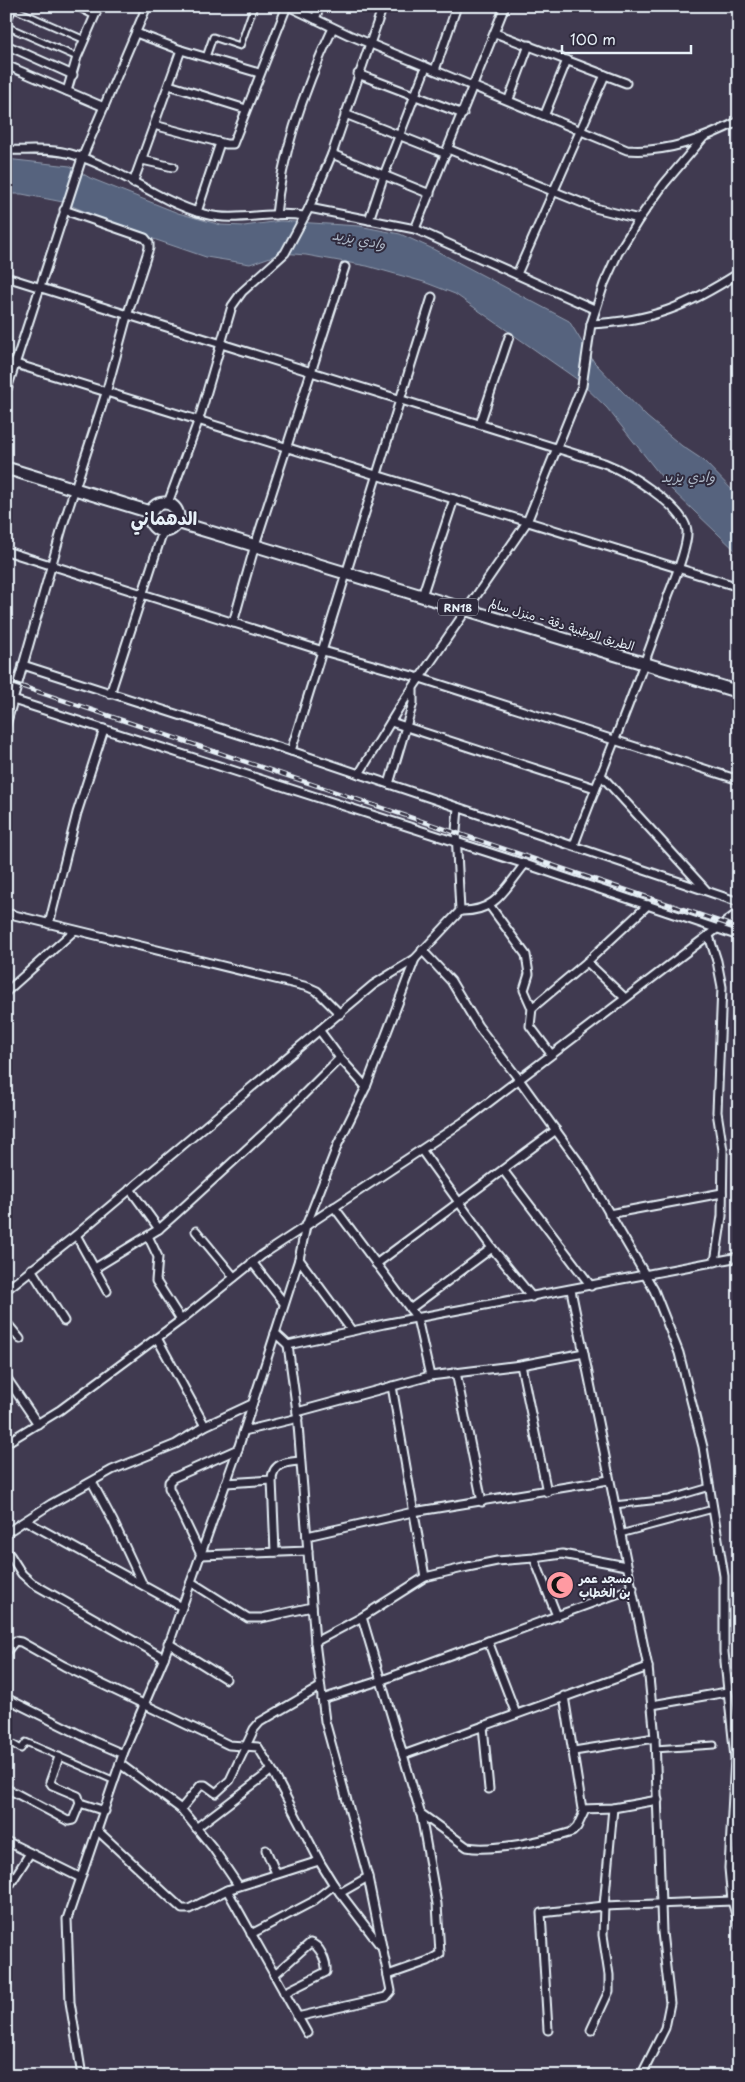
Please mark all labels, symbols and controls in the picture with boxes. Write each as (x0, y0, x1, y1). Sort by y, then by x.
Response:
scale bar (562, 22, 691, 54)
text: 100 m (570, 27, 616, 50)
water label: وادي يزيد (330, 224, 388, 256)
water label: وادي يزيد (661, 466, 715, 488)
district label: الدهماني (131, 504, 197, 535)
street label: الطريق الوطنية دقة - منزل سالم (486, 593, 637, 657)
road number: RN18 (438, 598, 478, 616)
place label: مسجد عمر بن الخطاب (578, 1569, 632, 1601)
mosque icon: مسجد عمر بن الخطاب (545, 1570, 575, 1600)

